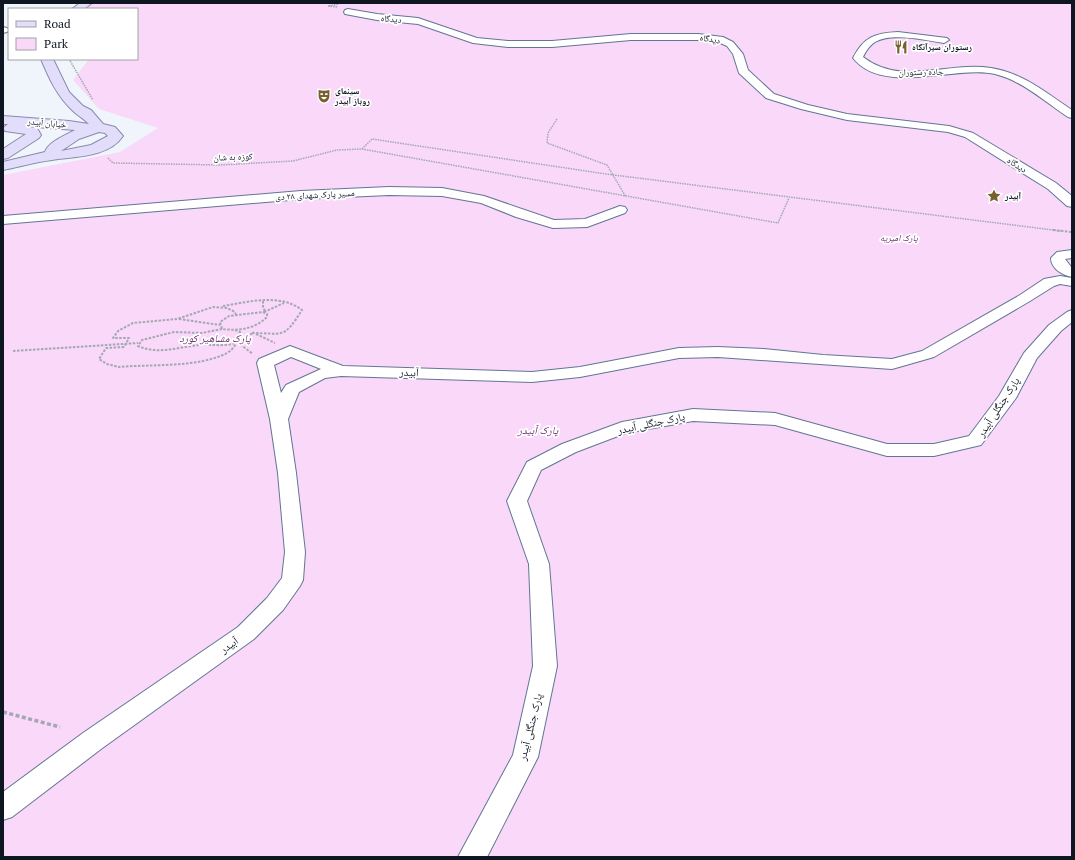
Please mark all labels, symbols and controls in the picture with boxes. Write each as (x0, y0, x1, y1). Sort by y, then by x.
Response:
legend (8, 8, 138, 60)
street label: دیدگاه (380, 12, 402, 26)
text: Road (44, 16, 71, 31)
street label: دیدگاه (699, 31, 721, 47)
text: Park (44, 36, 69, 51)
restaurant icon: رستوران سیرآنگاه (893, 39, 909, 55)
place label: رستوران سیرآنگاه (912, 41, 972, 53)
street label: جاده رستوران (898, 66, 944, 78)
place label: سینمای روباز آبیدر (334, 85, 370, 107)
theatre icon: سینمای روباز آبیدر (316, 88, 332, 104)
street label: خیابان آبیدر (26, 115, 67, 131)
street label: کوزه به شان (213, 150, 253, 164)
street label: دیدگاه (1005, 154, 1029, 176)
street label: مسیر پارک شهدای ۲۸ دی (275, 187, 355, 203)
place icon: آبیدر (986, 188, 1002, 204)
place label: آبیدر (1004, 190, 1022, 202)
park label: پارک امیریه (880, 232, 919, 244)
park label: پارک مشاهیر کورد (179, 331, 251, 345)
street label: آبیدر (398, 364, 419, 379)
street label: پارک جنگلی آبیدر (973, 374, 1023, 440)
street label: پارک جنگلی آبیدر (615, 409, 686, 437)
park label: پارک آبیدر (517, 423, 558, 437)
street label: آبیدر (216, 634, 241, 657)
street label: پارک جنگلی آبیدر (515, 692, 545, 763)

